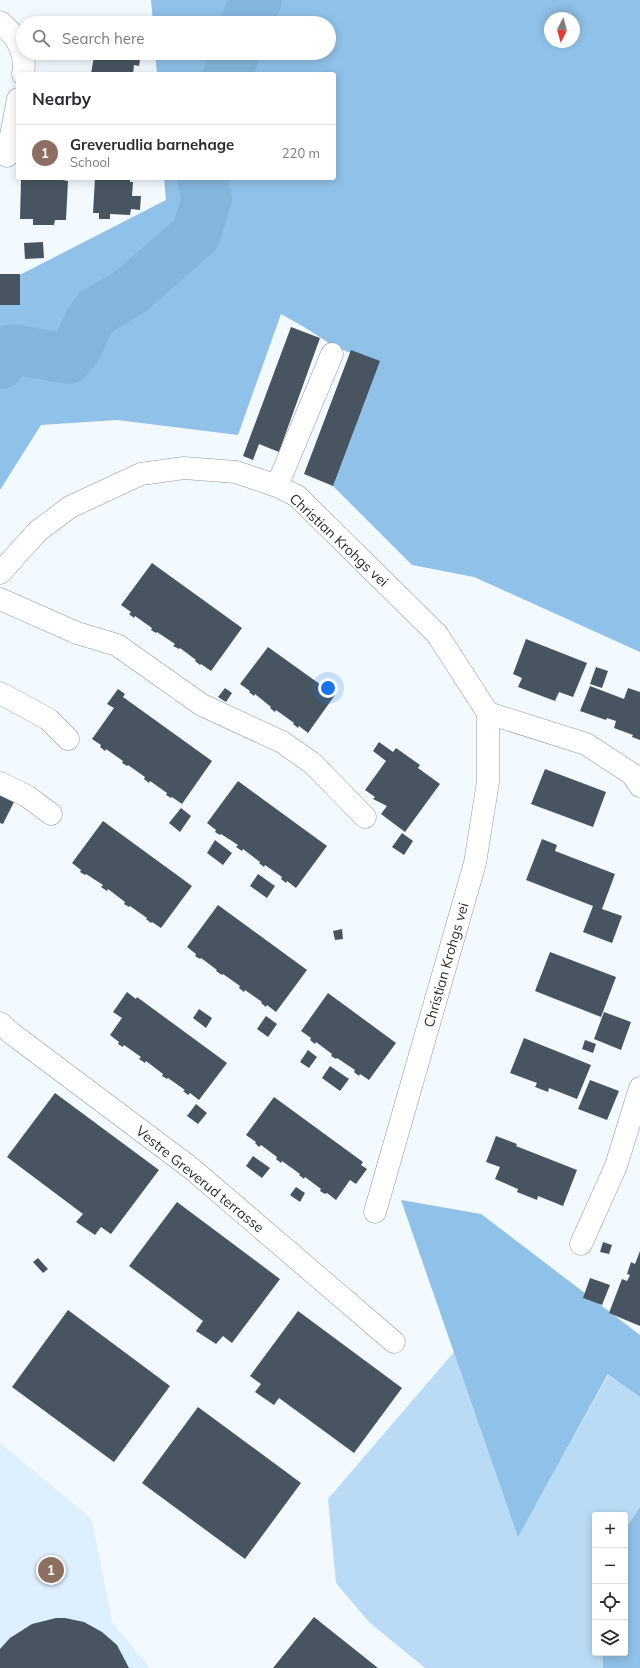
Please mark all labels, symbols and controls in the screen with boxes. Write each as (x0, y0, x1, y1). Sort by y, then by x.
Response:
north arrow (544, 12, 580, 48)
search box (16, 16, 336, 60)
icon: search (30, 27, 52, 49)
text: Search here (62, 29, 144, 48)
text: Nearby (32, 88, 91, 109)
text: Greverudlia barnehage (70, 135, 234, 154)
text: 1 (41, 145, 49, 161)
text: 220 m (282, 145, 320, 161)
text: School (70, 154, 110, 170)
street label: Christian Krohgs vei (286, 489, 392, 591)
your location (318, 678, 338, 698)
street label: Christian Krohgs vei (420, 901, 472, 1029)
street label: Vestre Greverud terrasse (132, 1122, 268, 1236)
map controls (592, 1512, 628, 1656)
button: + (592, 1512, 628, 1548)
button: − (592, 1548, 628, 1584)
pin: 1 (38, 1555, 64, 1585)
button: locate (592, 1584, 628, 1620)
button: layers (592, 1620, 628, 1656)

